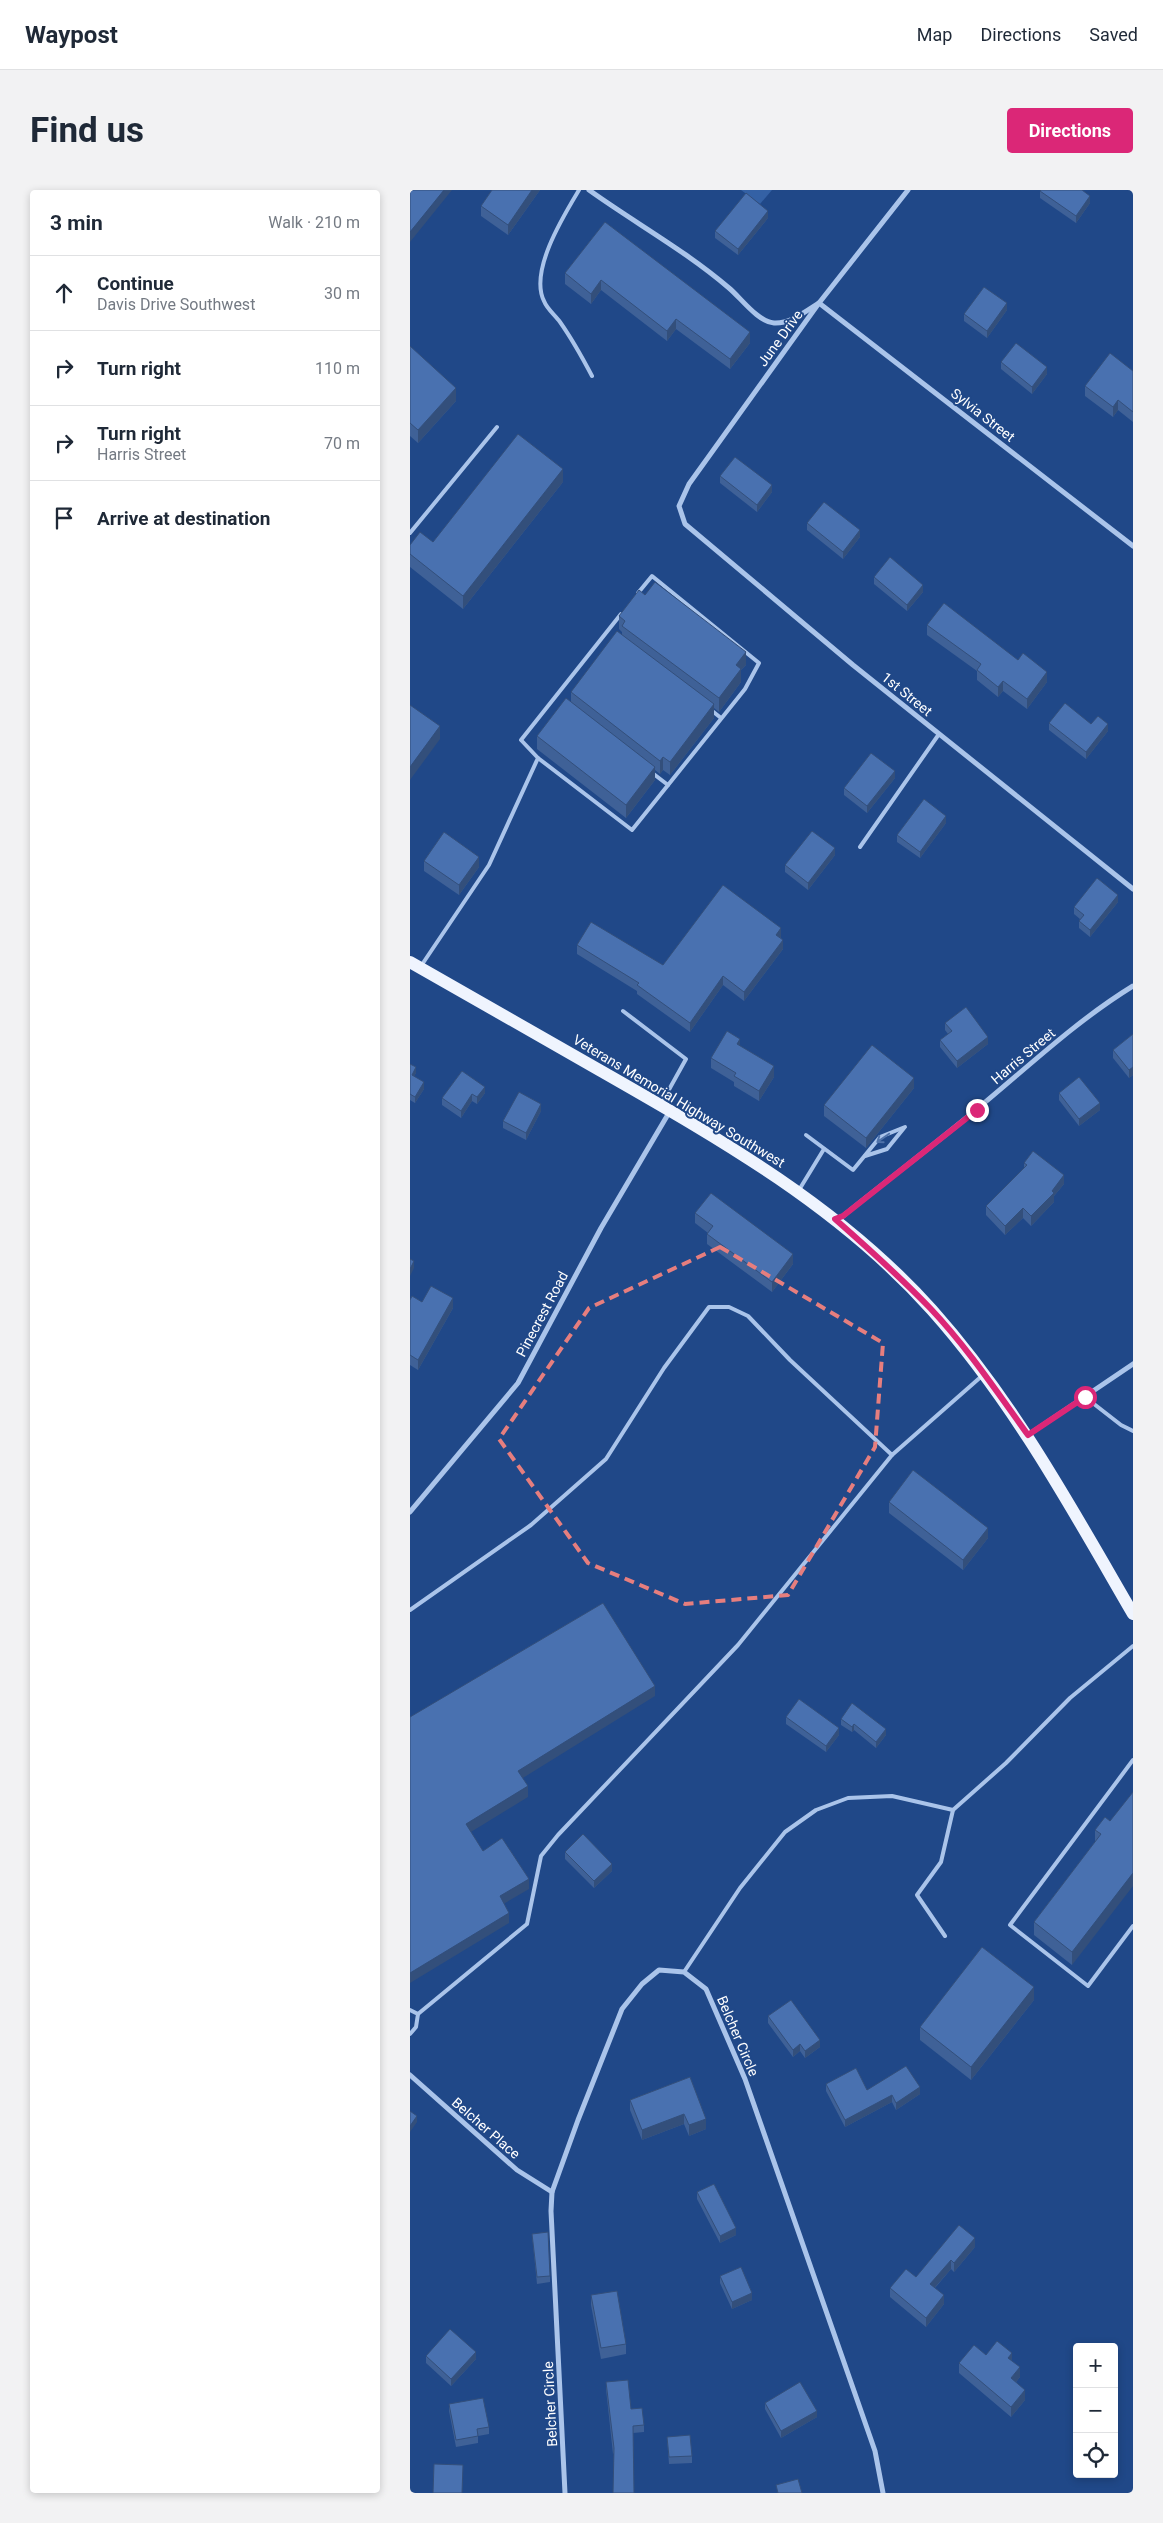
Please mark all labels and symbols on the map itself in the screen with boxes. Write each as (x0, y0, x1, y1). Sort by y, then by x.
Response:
street label: June Drive (754, 307, 806, 369)
street label: Sylvia Street (948, 385, 1018, 445)
street label: 1st Street (879, 669, 936, 719)
street label: Harris Street (988, 1024, 1058, 1087)
street label: Veterans Memorial Highway Southwest (570, 1031, 788, 1171)
route end (966, 1099, 989, 1122)
one-way arrow (876, 1132, 890, 1143)
street label: Pinecrest Road (513, 1269, 571, 1359)
route start (1074, 1386, 1097, 1409)
street label: Belcher Circle (714, 1994, 762, 2078)
street label: Belcher Place (449, 2094, 523, 2162)
street label: Belcher Circle (540, 2361, 560, 2447)

